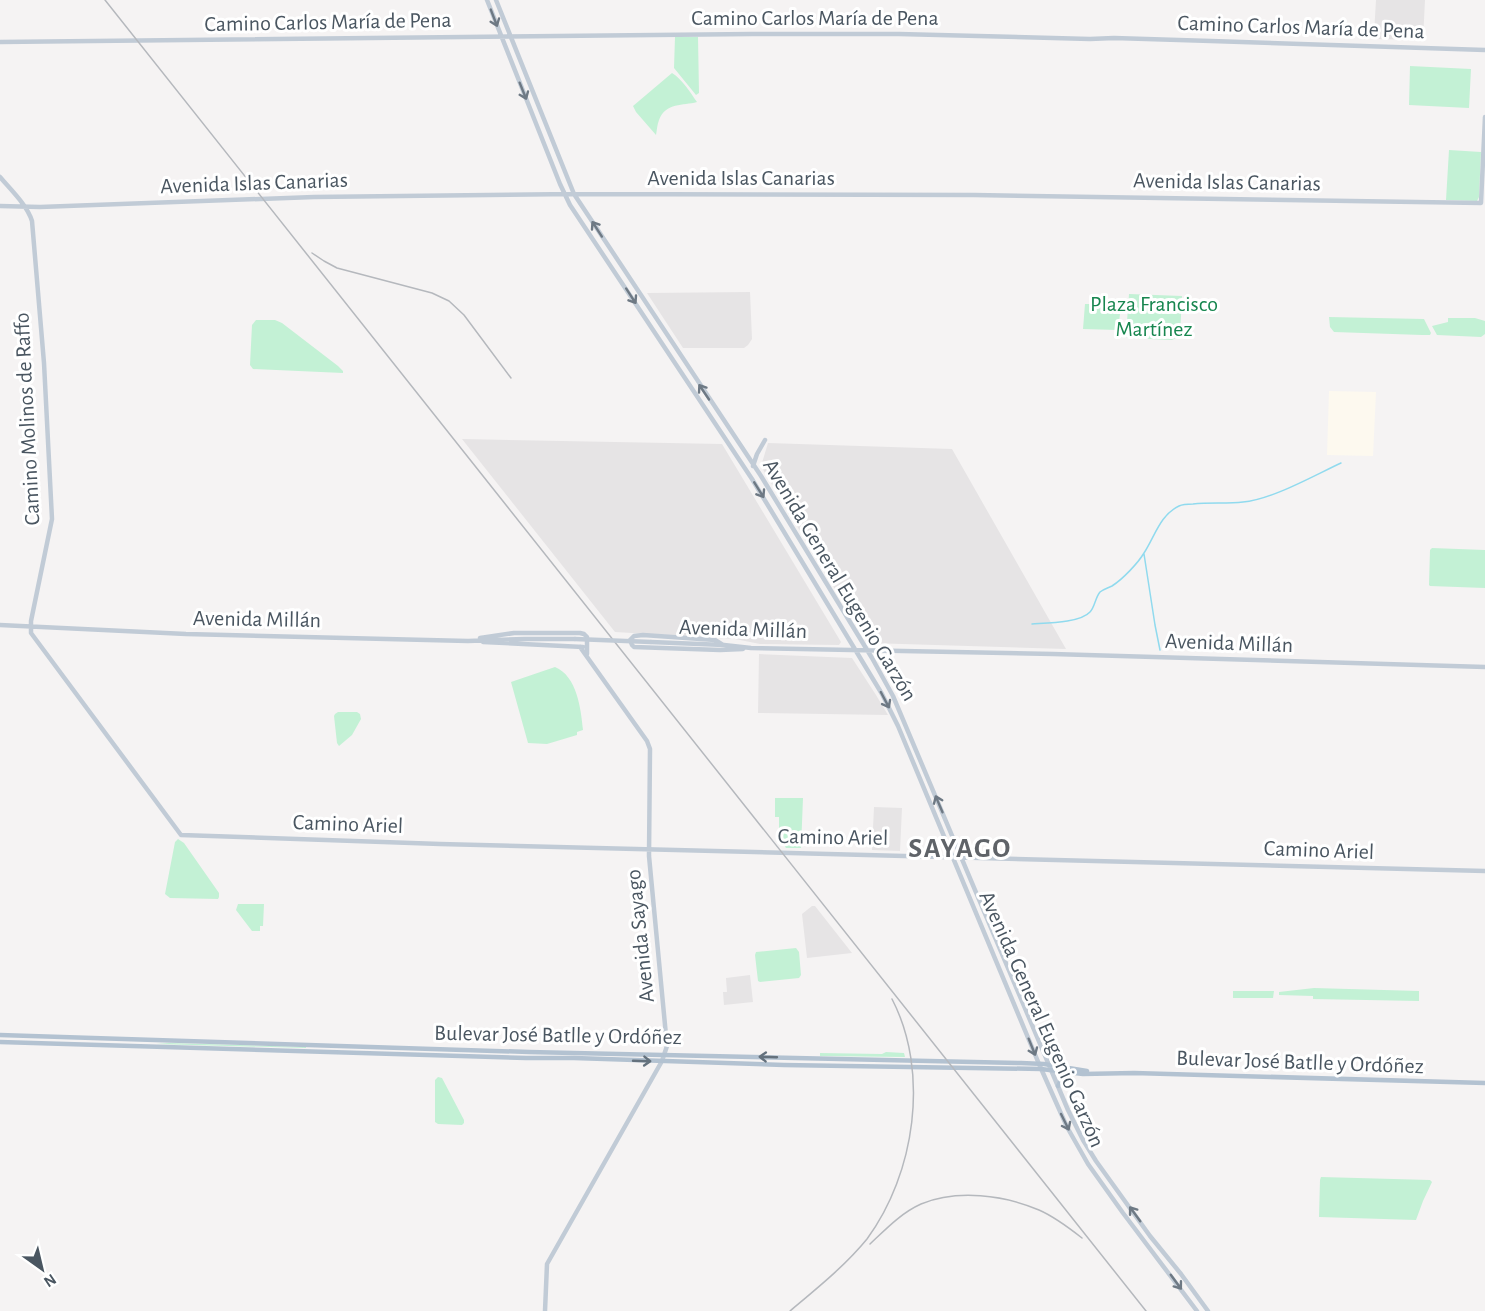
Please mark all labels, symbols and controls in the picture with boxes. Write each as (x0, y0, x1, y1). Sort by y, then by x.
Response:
street label: Camino Carlos María de Pena (691, 7, 939, 29)
street label: Camino Carlos María de Pena (204, 9, 452, 35)
one-way arrow (489, 9, 500, 27)
street label: Camino Carlos María de Pena (1177, 12, 1425, 42)
one-way arrow (518, 81, 529, 100)
street label: Avenida Islas Canarias (647, 167, 835, 189)
street label: Avenida Islas Canarias (160, 169, 348, 197)
street label: Avenida Islas Canarias (1133, 169, 1321, 195)
one-way arrow (591, 221, 603, 238)
one-way arrow (624, 288, 637, 305)
park label: Plaza Francisco Martínez (1090, 293, 1218, 340)
street label: Camino Molinos de Raffo (10, 312, 44, 526)
one-way arrow (698, 385, 710, 401)
street label: Avenida General Eugenio Garzón (759, 455, 921, 705)
one-way arrow (753, 481, 765, 498)
street label: Avenida Millán (193, 607, 321, 631)
street label: Avenida Millán (679, 616, 807, 642)
street label: Avenida Millán (1165, 630, 1293, 656)
one-way arrow (880, 690, 891, 708)
one-way arrow (933, 795, 944, 813)
street label: Camino Ariel (292, 811, 404, 837)
street label: Camino Ariel (778, 825, 888, 849)
district label: SAYAGO (908, 835, 1012, 863)
street label: Camino Ariel (1263, 837, 1375, 863)
street label: Avenida Sayago (622, 868, 658, 1004)
street label: Avenida General Eugenio Garzón (975, 888, 1109, 1150)
street label: Bulevar José Batlle y Ordóñez (434, 1022, 682, 1048)
one-way arrow (1027, 1037, 1038, 1056)
street label: Bulevar José Batlle y Ordóñez (1176, 1047, 1424, 1077)
one-way arrow (759, 1052, 779, 1063)
one-way arrow (632, 1055, 652, 1067)
one-way arrow (1059, 1113, 1071, 1131)
one-way arrow (1128, 1207, 1141, 1223)
north arrow (12, 1239, 72, 1299)
text: N (41, 1271, 59, 1290)
one-way arrow (1170, 1273, 1182, 1289)

